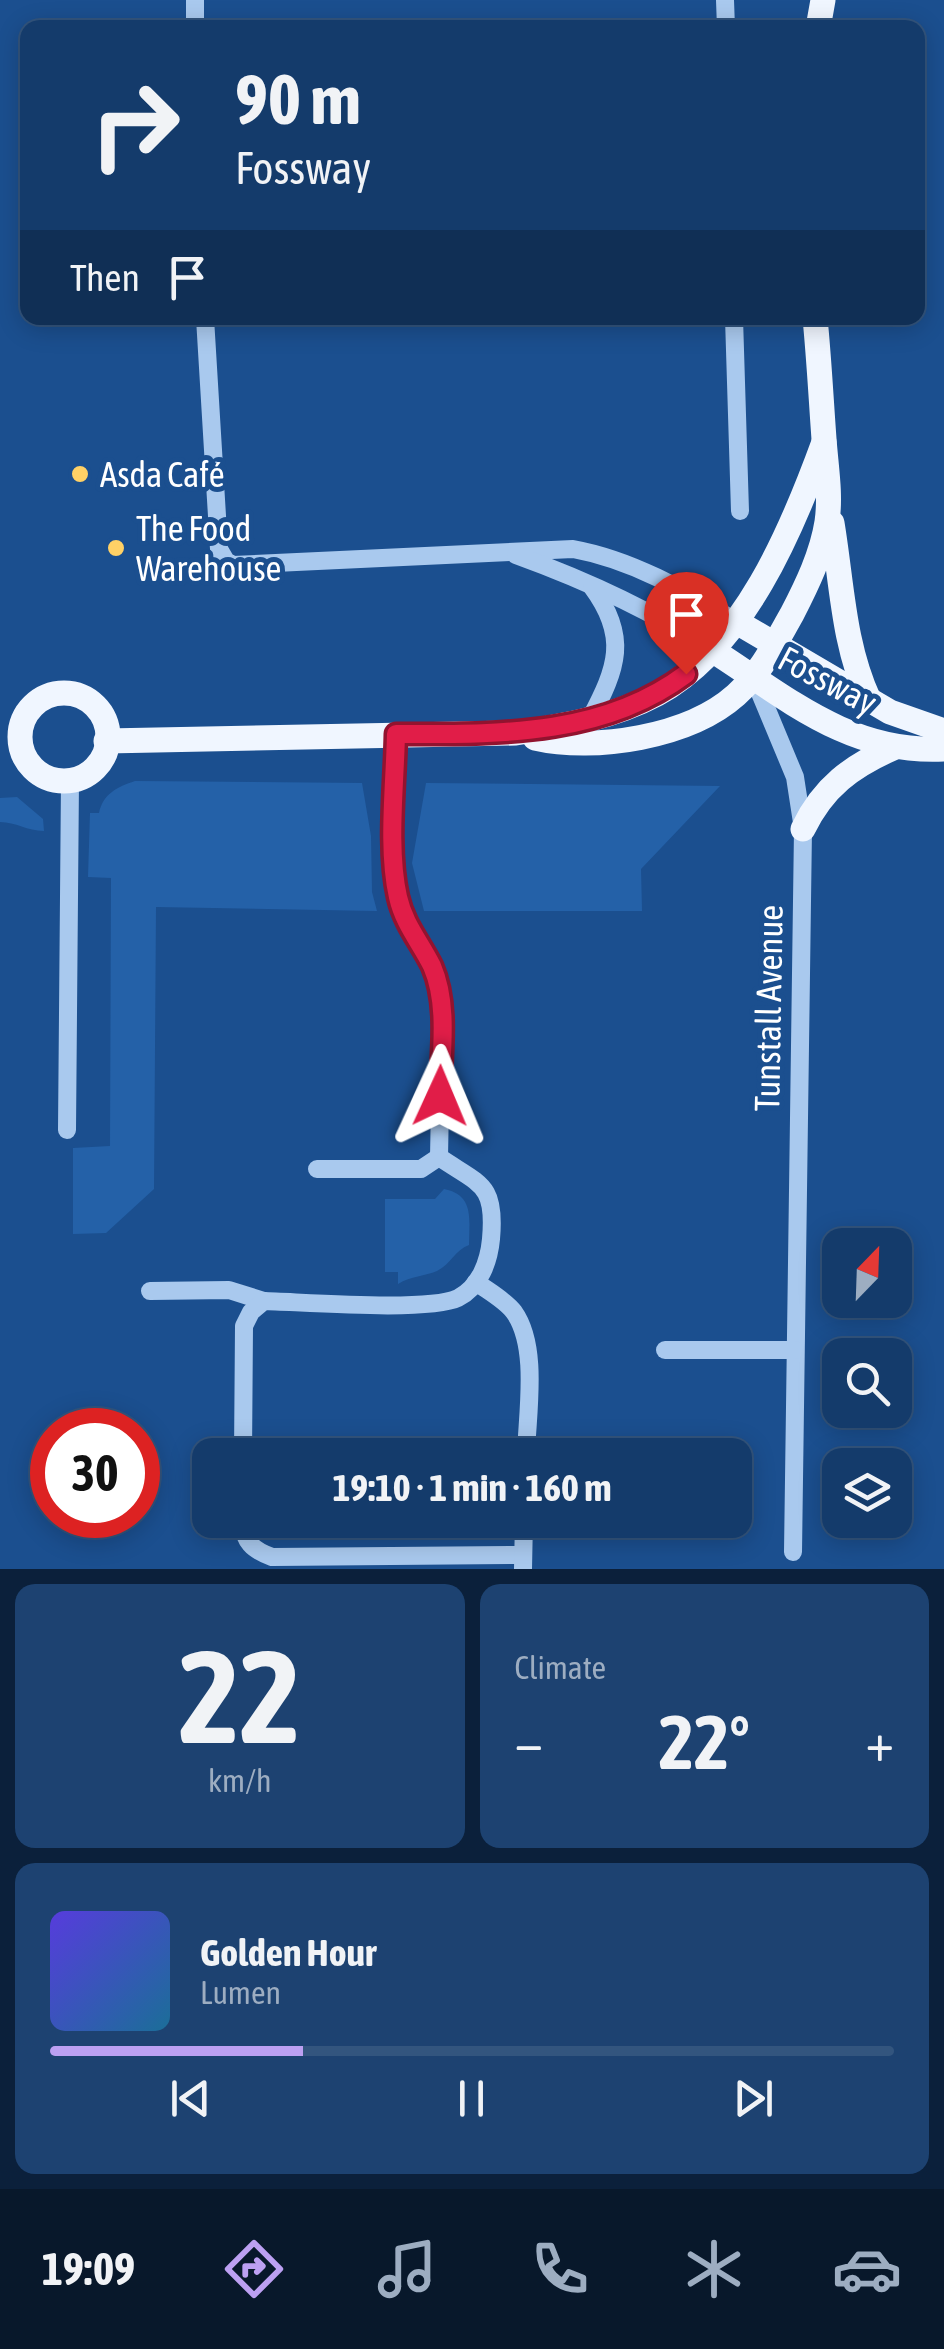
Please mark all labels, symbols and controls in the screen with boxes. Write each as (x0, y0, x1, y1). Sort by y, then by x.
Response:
text: 90 m (235, 59, 361, 139)
icon: right (70, 60, 200, 190)
text: Fossway (235, 142, 371, 194)
icon: arrive (160, 250, 215, 305)
text: Then (70, 256, 140, 299)
place label: Asda Café (100, 454, 225, 494)
marker: Asda Café (69, 463, 91, 485)
place label: The Food Warehouse (136, 508, 281, 588)
marker: The Food Warehouse (105, 537, 127, 559)
pin (644, 572, 729, 675)
icon: arrive (659, 587, 714, 642)
street label: Fossway (772, 638, 884, 722)
street label: Tunstall Avenue (746, 904, 790, 1112)
position arrow (388, 1044, 492, 1148)
north arrow (822, 1228, 912, 1318)
map controls (822, 1228, 912, 1538)
button: search (822, 1338, 912, 1428)
speed limit sign: 30 (30, 1408, 160, 1538)
button: layers (822, 1448, 912, 1538)
text: 19:10 · 1 min · 160 m (332, 1466, 612, 1509)
text: 22 (179, 1622, 301, 1771)
text: Climate (515, 1649, 606, 1686)
text: 22° (659, 1699, 750, 1785)
text: − (515, 1710, 543, 1773)
text: + (865, 1710, 894, 1773)
text: km/h (208, 1762, 271, 1799)
text: Golden Hour (200, 1931, 376, 1974)
text: Lumen (200, 1974, 281, 2011)
icon: previous (163, 2071, 218, 2126)
icon: pause (444, 2071, 499, 2126)
icon: next (726, 2071, 781, 2126)
icon: directions (219, 2234, 289, 2304)
icon: music (372, 2234, 442, 2304)
icon: phone (525, 2234, 595, 2304)
icon: climate (679, 2234, 749, 2304)
icon: car (832, 2234, 902, 2304)
text: 19:09 (42, 2243, 135, 2295)

